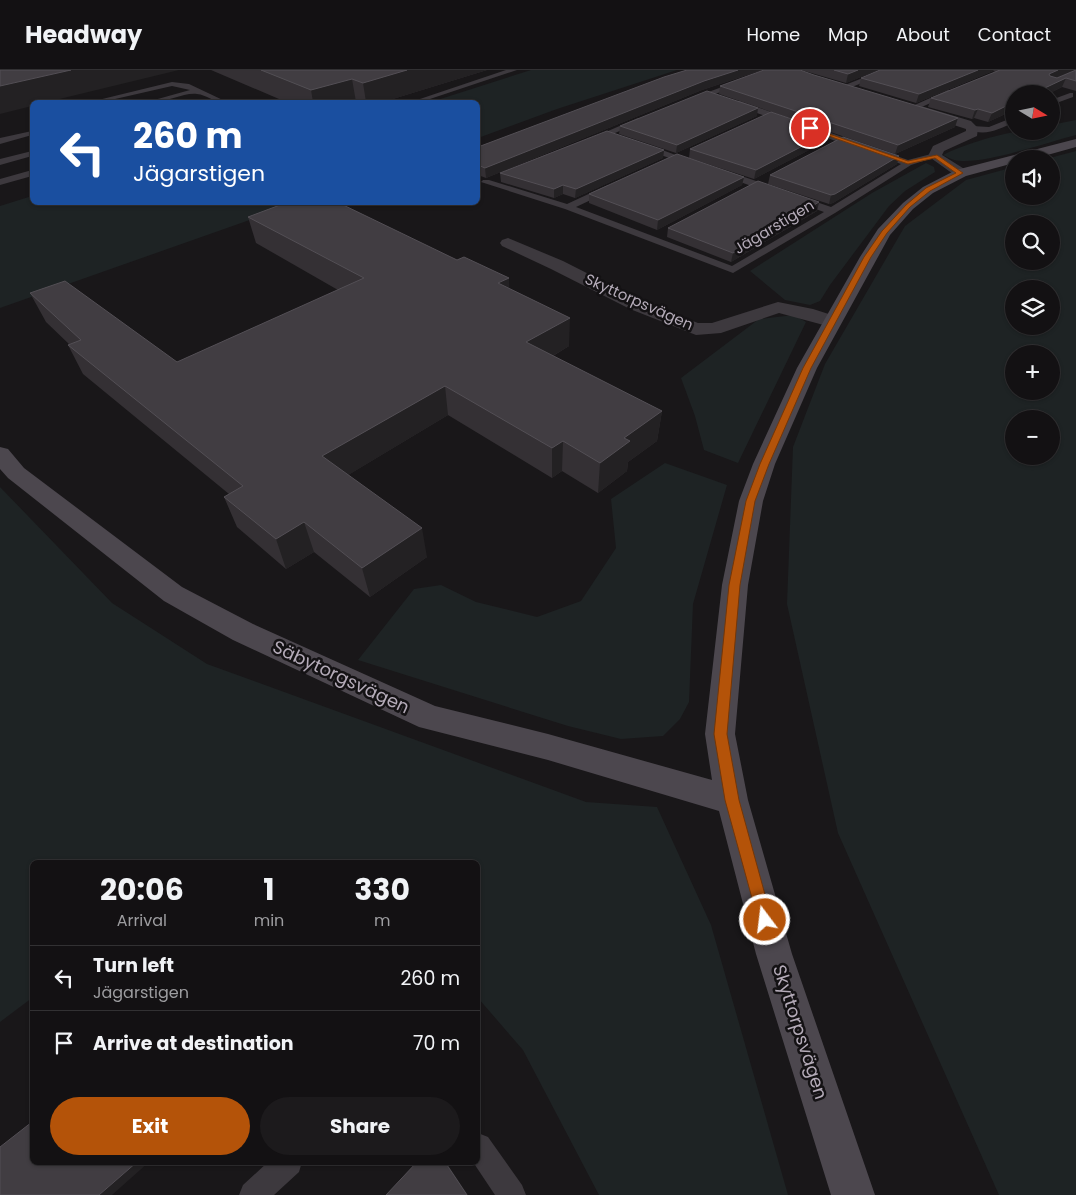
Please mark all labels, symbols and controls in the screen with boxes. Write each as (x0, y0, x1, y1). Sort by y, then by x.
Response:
text: Headway (25, 18, 142, 51)
text: Home (746, 22, 800, 47)
text: Map (828, 22, 868, 47)
text: About (896, 22, 950, 47)
text: Contact (978, 22, 1051, 47)
north arrow (1005, 85, 1060, 140)
map controls (1005, 85, 1060, 465)
pin (789, 107, 831, 149)
text: 260 m (133, 111, 243, 160)
icon: arrive (796, 114, 824, 142)
icon: left (50, 120, 115, 185)
button: sound (1005, 150, 1060, 205)
text: Jägarstigen (133, 158, 265, 189)
street label: Jägarstigen (730, 194, 818, 259)
button: search (1005, 215, 1060, 270)
street label: Skyttorpsvägen (582, 268, 697, 335)
button: layers (1005, 280, 1060, 335)
button: + (1005, 345, 1060, 400)
button: − (1005, 410, 1060, 465)
street label: Säbytorgsvägen (269, 634, 414, 719)
text: 20:06 (100, 868, 184, 911)
text: 1 (263, 868, 275, 911)
text: 330 (354, 868, 410, 911)
position arrow (738, 893, 790, 945)
text: Arrival (117, 909, 167, 932)
text: min (254, 909, 284, 932)
text: m (374, 909, 390, 932)
text: Turn left (93, 952, 174, 979)
street label: Skyttorpsvägen (767, 961, 834, 1102)
icon: left (50, 964, 78, 992)
text: 260 m (400, 965, 460, 992)
text: Jägarstigen (93, 981, 189, 1004)
icon: arrive (50, 1029, 78, 1057)
text: Arrive at destination (93, 1030, 294, 1057)
text: 70 m (413, 1030, 460, 1057)
button: Exit (50, 1097, 250, 1155)
button: Share (260, 1097, 460, 1155)

